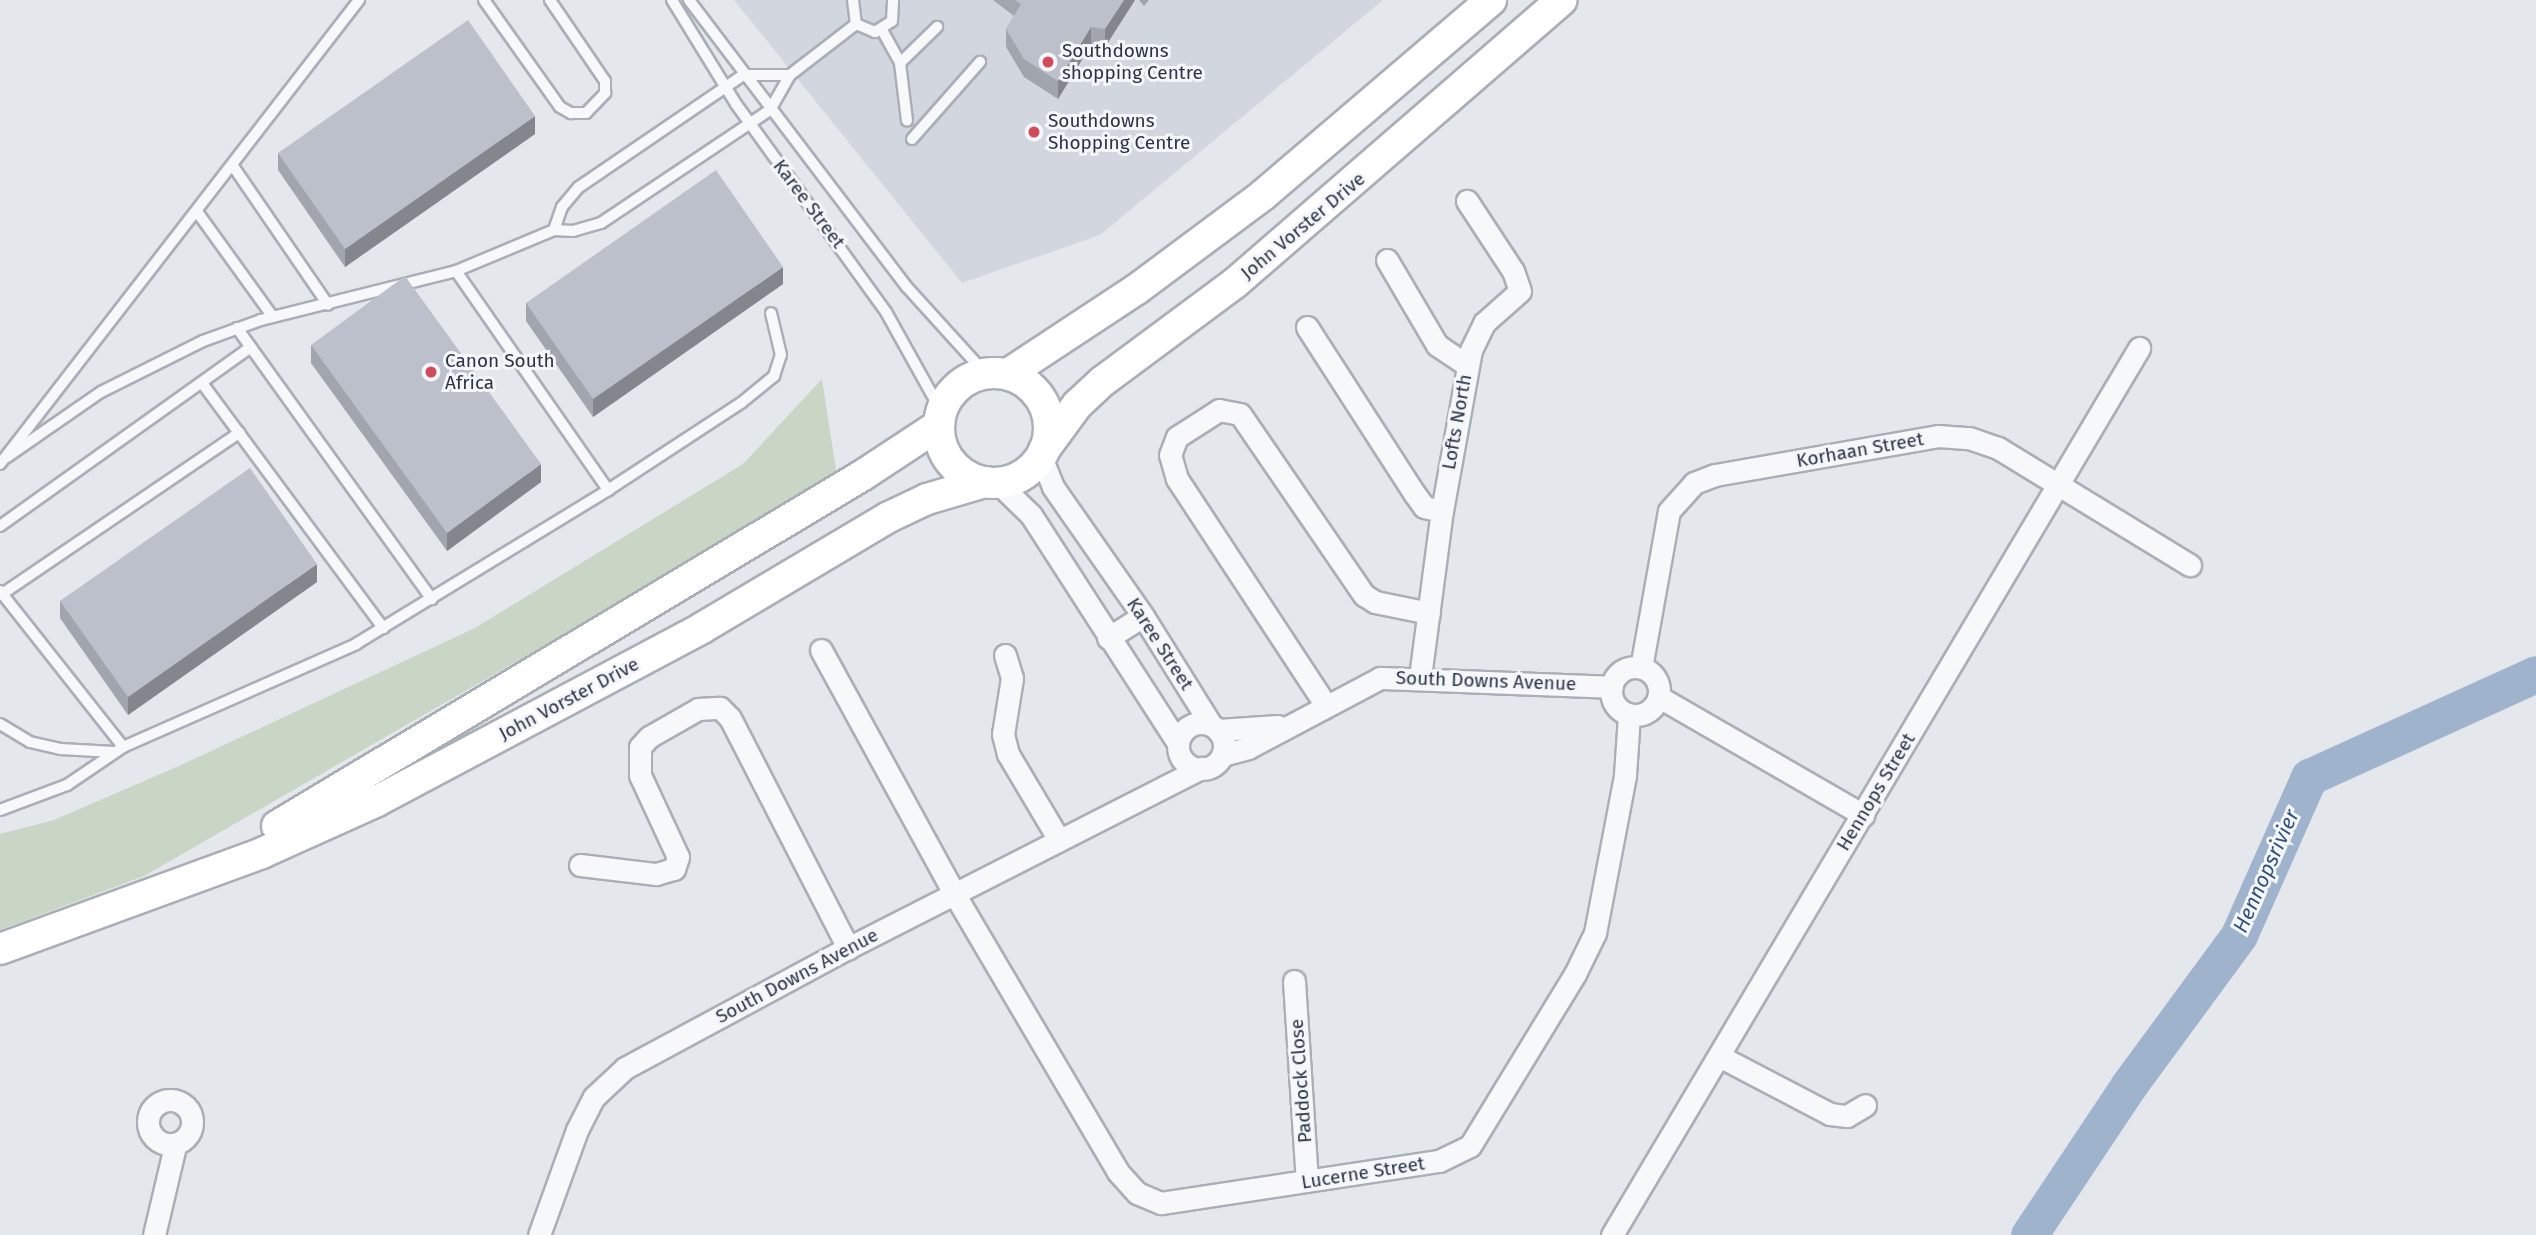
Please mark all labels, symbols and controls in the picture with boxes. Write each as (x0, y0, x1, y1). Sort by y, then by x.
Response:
place label: Southdowns shopping Centre (1062, 40, 1203, 84)
marker: Southdowns shopping Centre (1040, 54, 1056, 70)
place label: Southdowns Shopping Centre (1048, 110, 1190, 154)
marker: Southdowns Shopping Centre (1026, 124, 1042, 140)
street label: Karee Street (768, 155, 850, 253)
street label: John Vorster Drive (1236, 167, 1370, 285)
place label: Canon South Africa (445, 350, 555, 394)
marker: Canon South Africa (423, 364, 439, 380)
street label: Lofts North (1437, 372, 1477, 472)
street label: Korhaan Street (1795, 428, 1925, 472)
street label: Karee Street (1122, 594, 1198, 694)
street label: John Vorster Drive (495, 653, 643, 745)
street label: South Downs Avenue (1395, 666, 1577, 696)
street label: Hennops Street (1832, 729, 1920, 855)
water label: Hennopsrivier (2228, 806, 2304, 936)
street label: South Downs Avenue (712, 924, 882, 1028)
street label: Paddock Close (1285, 1018, 1317, 1144)
street label: Lucerne Street (1300, 1152, 1426, 1194)

